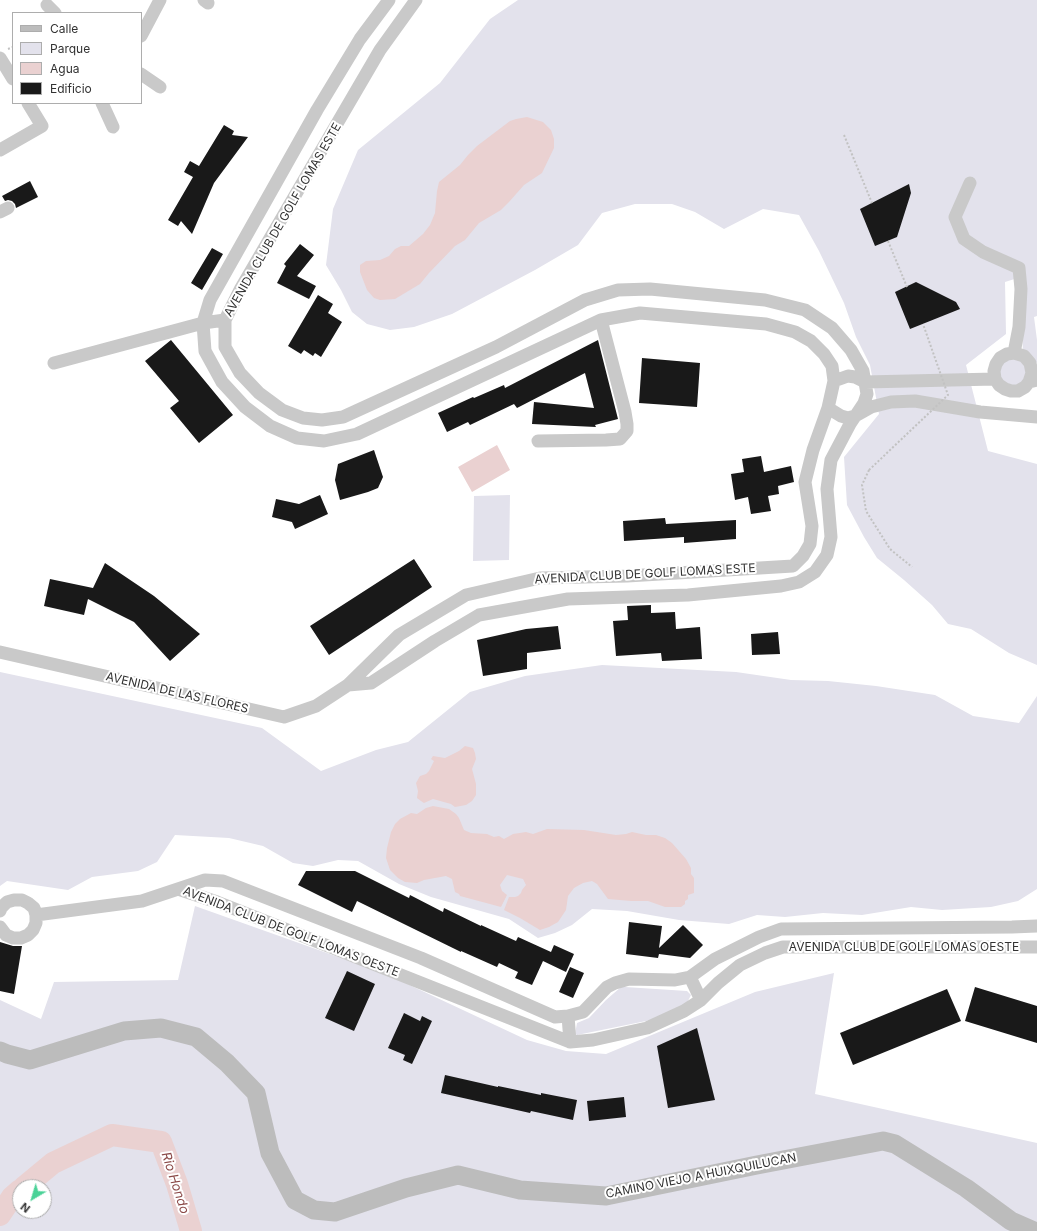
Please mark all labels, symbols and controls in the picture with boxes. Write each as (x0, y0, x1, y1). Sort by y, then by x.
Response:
legend (12, 12, 142, 104)
text: Calle (50, 21, 78, 36)
text: Parque (50, 41, 90, 56)
text: Agua (50, 61, 79, 76)
text: Edificio (50, 81, 92, 96)
street label: AVENIDA CLUB DE GOLF LOMAS ESTE (221, 121, 345, 319)
street label: AVENIDA CLUB DE GOLF LOMAS ESTE (534, 561, 756, 587)
street label: AVENIDA DE LAS FLORES (104, 670, 250, 716)
street label: AVENIDA CLUB DE GOLF LOMAS OESTE (181, 884, 401, 980)
street label: AVENIDA CLUB DE GOLF LOMAS OESTE (789, 940, 1019, 954)
water label: Rio Hondo (158, 1150, 192, 1216)
street label: CAMINO VIEJO A HUIXQUILUCAN (604, 1150, 798, 1202)
north arrow (12, 1179, 52, 1219)
text: N (18, 1200, 33, 1216)

